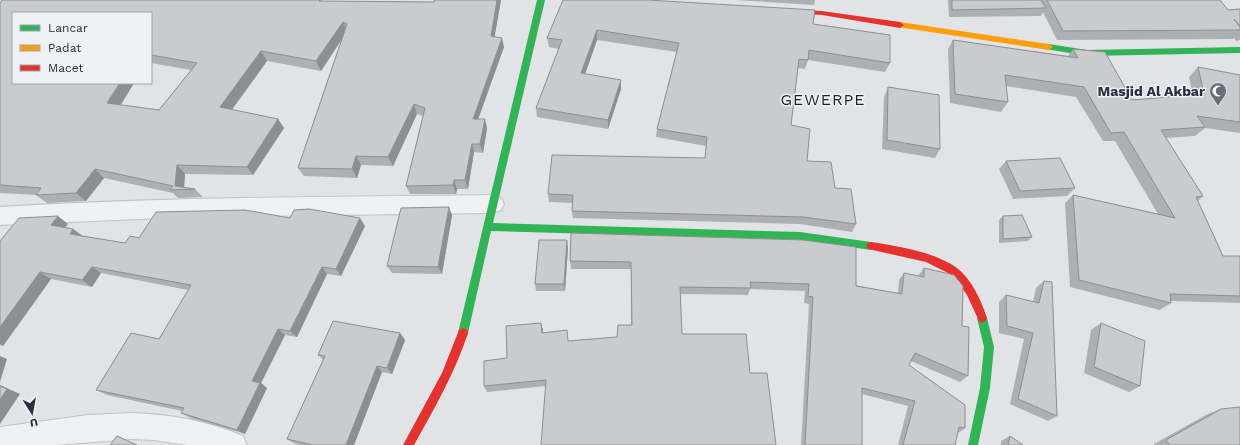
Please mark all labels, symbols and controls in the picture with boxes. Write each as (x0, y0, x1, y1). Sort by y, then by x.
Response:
legend (12, 12, 152, 84)
text: Lancar (48, 21, 88, 35)
text: Padat (48, 41, 81, 55)
text: Macet (48, 61, 83, 75)
mosque icon: Masjid Al Akbar (1208, 81, 1228, 106)
place label: Masjid Al Akbar (1098, 83, 1205, 99)
district label: GEWERPE (781, 90, 865, 109)
north arrow (12, 393, 52, 433)
text: U (29, 415, 39, 429)

